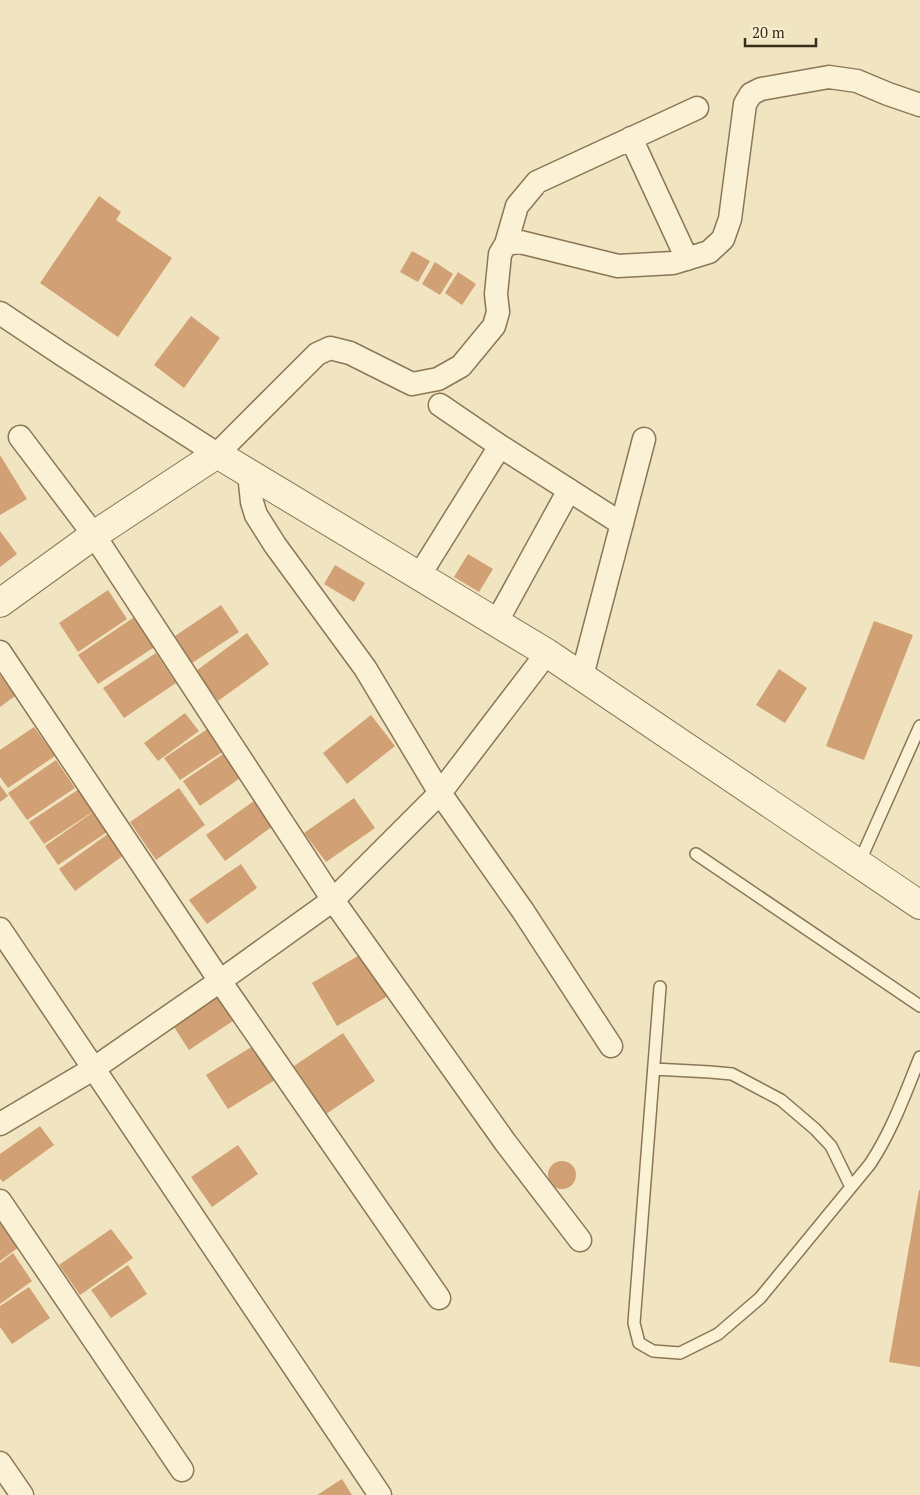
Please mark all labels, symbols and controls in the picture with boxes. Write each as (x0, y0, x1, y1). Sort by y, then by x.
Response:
scale bar (745, 15, 816, 47)
text: 20 m (752, 22, 785, 42)

